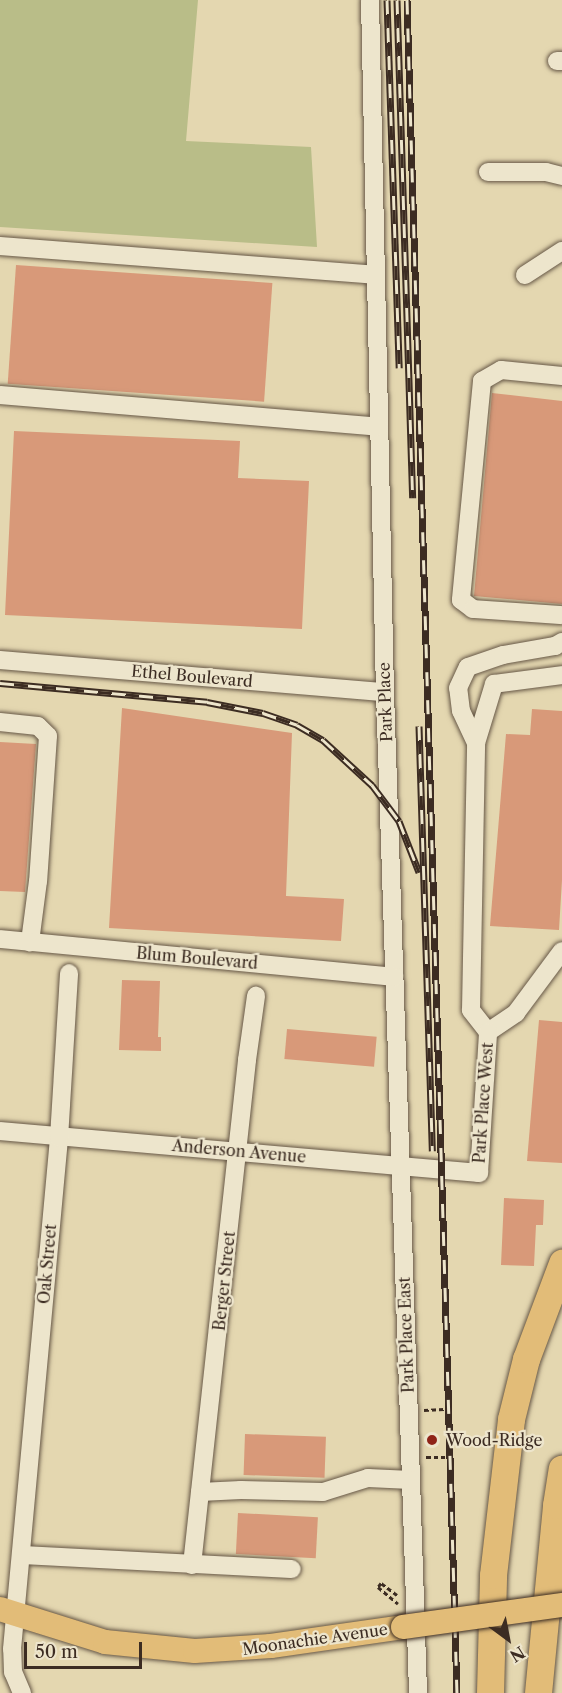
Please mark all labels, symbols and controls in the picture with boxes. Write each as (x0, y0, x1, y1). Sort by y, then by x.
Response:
street label: Ethel Boulevard (130, 661, 254, 691)
street label: Park Place (374, 662, 396, 742)
street label: Blum Boulevard (135, 943, 259, 973)
street label: Park Place West (469, 1041, 497, 1165)
street label: Anderson Avenue (171, 1136, 307, 1166)
street label: Oak Street (34, 1223, 60, 1305)
street label: Berger Street (209, 1230, 239, 1332)
street label: Park Place East (394, 1276, 418, 1394)
place label: Wood-Ridge (446, 1430, 542, 1450)
marker: Wood-Ridge (423, 1431, 441, 1449)
north arrow (478, 1609, 538, 1669)
street label: Moonachie Avenue (241, 1619, 389, 1659)
scale bar (27, 1630, 146, 1668)
text: 50 m (35, 1641, 78, 1663)
text: N (506, 1642, 529, 1666)

